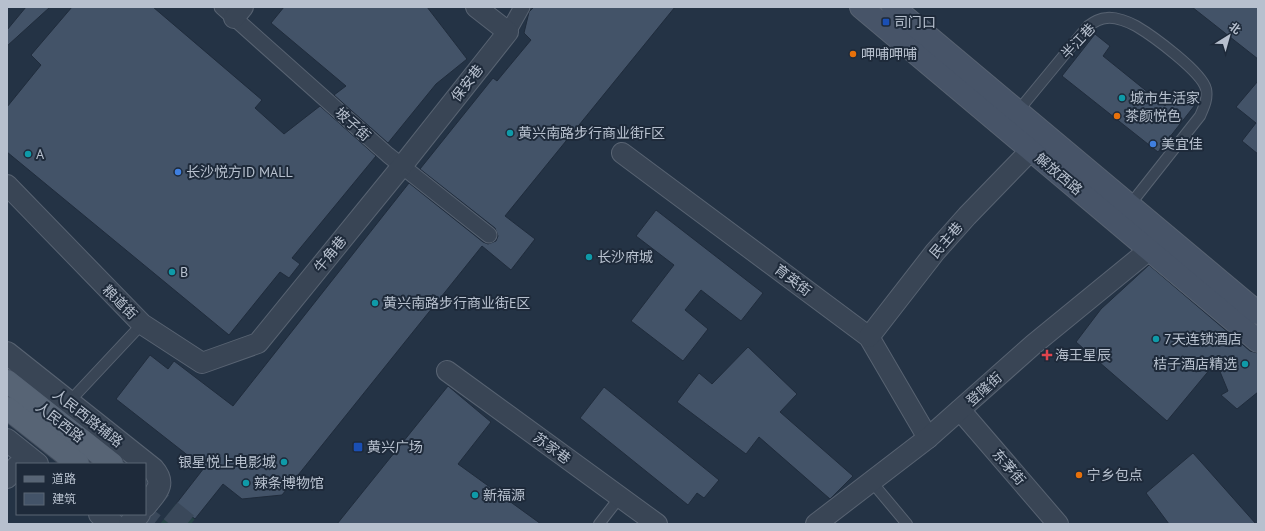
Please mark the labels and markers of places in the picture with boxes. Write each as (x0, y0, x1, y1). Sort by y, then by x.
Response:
place label: 司门口 (894, 13, 936, 31)
marker: 司门口 (881, 17, 891, 27)
place label: 呷哺呷哺 (861, 45, 917, 63)
marker: 呷哺呷哺 (848, 49, 858, 59)
place label: 城市生活家 (1130, 89, 1200, 107)
marker: 城市生活家 (1117, 93, 1127, 103)
place label: 茶颜悦色 (1125, 107, 1181, 125)
marker: 茶颜悦色 (1112, 111, 1122, 121)
place label: 黄兴南路步行商业街F区 (518, 124, 665, 142)
marker: 黄兴南路步行商业街F区 (505, 128, 515, 138)
place label: 美宜佳 (1161, 135, 1203, 153)
marker: 美宜佳 (1148, 139, 1158, 149)
place label: A (36, 145, 45, 163)
marker: A (23, 149, 33, 159)
place label: 长沙悦方ID MALL (186, 163, 293, 181)
marker: 长沙悦方ID MALL (173, 167, 183, 177)
place label: 长沙府城 (597, 248, 653, 266)
marker: 长沙府城 (584, 252, 594, 262)
place label: B (180, 263, 188, 281)
marker: B (167, 267, 177, 277)
place label: 黄兴南路步行商业街E区 (383, 294, 531, 312)
marker: 黄兴南路步行商业街E区 (370, 298, 380, 308)
place label: 7天连锁酒店 (1164, 330, 1242, 348)
marker: 7天连锁酒店 (1151, 334, 1161, 344)
place label: 海王星辰 (1055, 346, 1111, 364)
marker: 海王星辰 (1042, 350, 1052, 360)
place label: 桔子酒店精选 (1153, 355, 1237, 373)
marker: 桔子酒店精选 (1240, 359, 1250, 369)
place label: 黄兴广场 (367, 438, 423, 456)
marker: 黄兴广场 (352, 441, 364, 453)
place label: 银星悦上电影城 (178, 453, 276, 471)
marker: 银星悦上电影城 (279, 457, 289, 467)
place label: 宁乡包点 (1087, 466, 1143, 484)
marker: 宁乡包点 (1074, 470, 1084, 480)
place label: 辣条博物馆 (254, 474, 324, 492)
marker: 辣条博物馆 (241, 478, 251, 488)
place label: 新福源 (483, 486, 525, 504)
marker: 新福源 (470, 490, 480, 500)

